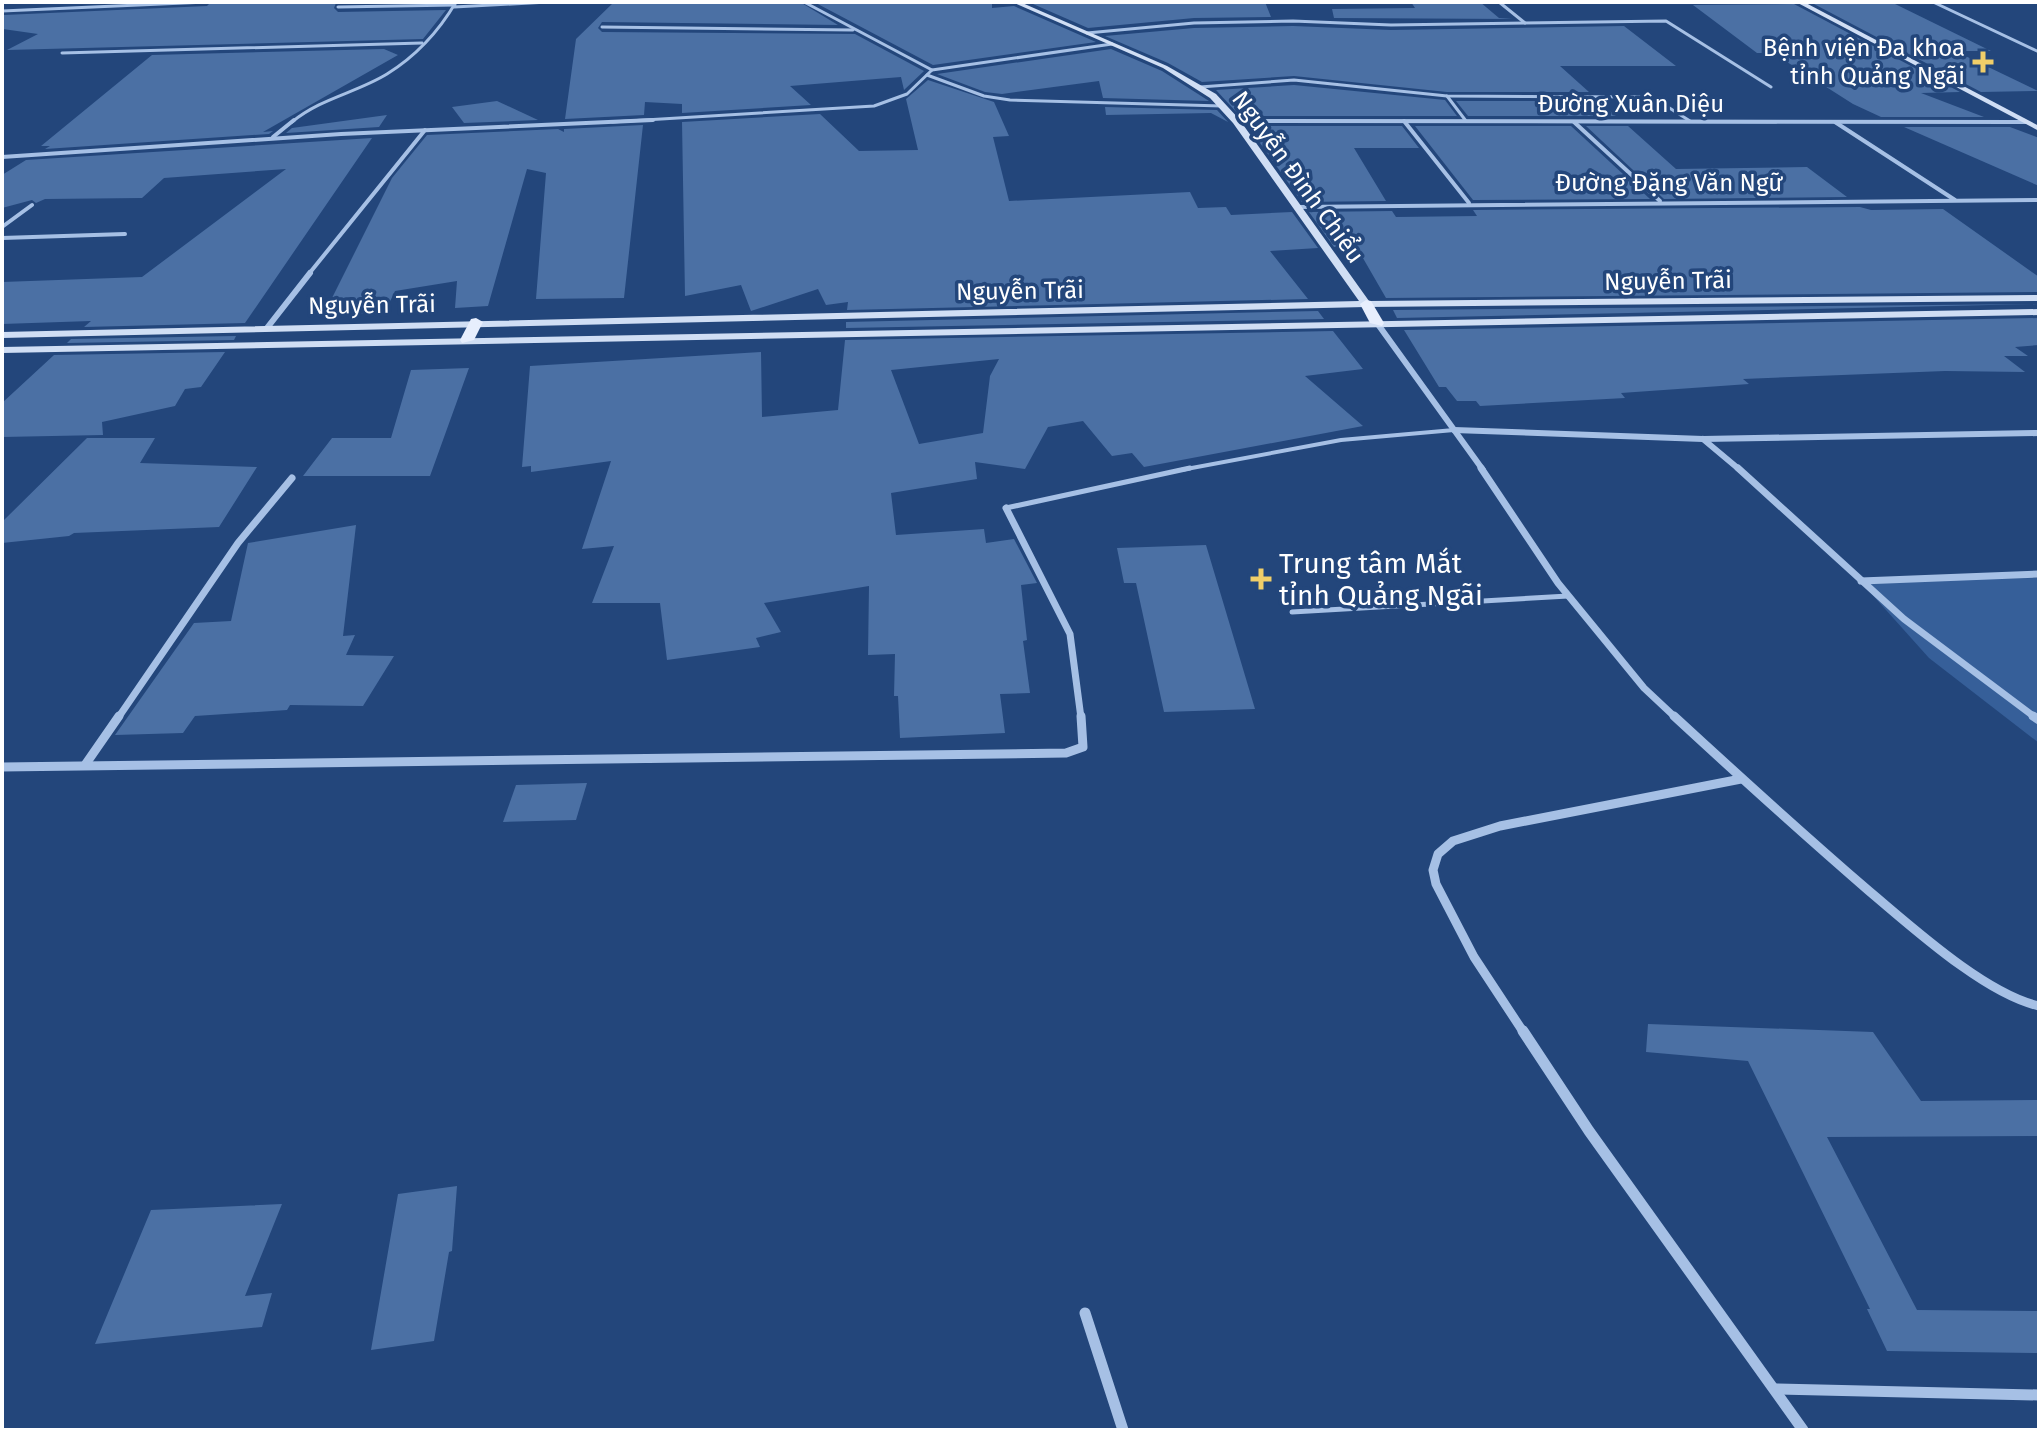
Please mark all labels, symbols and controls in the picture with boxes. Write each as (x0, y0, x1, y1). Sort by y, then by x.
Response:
place label: Bệnh viện Đa khoa tỉnh Quảng Ngãi (1763, 34, 1965, 90)
marker: Bệnh viện Đa khoa tỉnh Quảng Ngãi (1972, 51, 1994, 73)
street label: Nguyễn Đình Chiểu (1226, 85, 1371, 269)
street label: Đường Xuân Diệu (1538, 90, 1724, 118)
street label: Đường Đặng Văn Ngữ (1555, 169, 1783, 197)
street label: Nguyễn Trãi (1604, 266, 1732, 296)
street label: Nguyễn Trãi (956, 276, 1084, 306)
street label: Nguyễn Trãi (308, 290, 436, 320)
place label: Trung tâm Mắt tỉnh Quảng Ngãi (1279, 547, 1483, 612)
marker: Trung tâm Mắt tỉnh Quảng Ngãi (1250, 568, 1272, 590)

